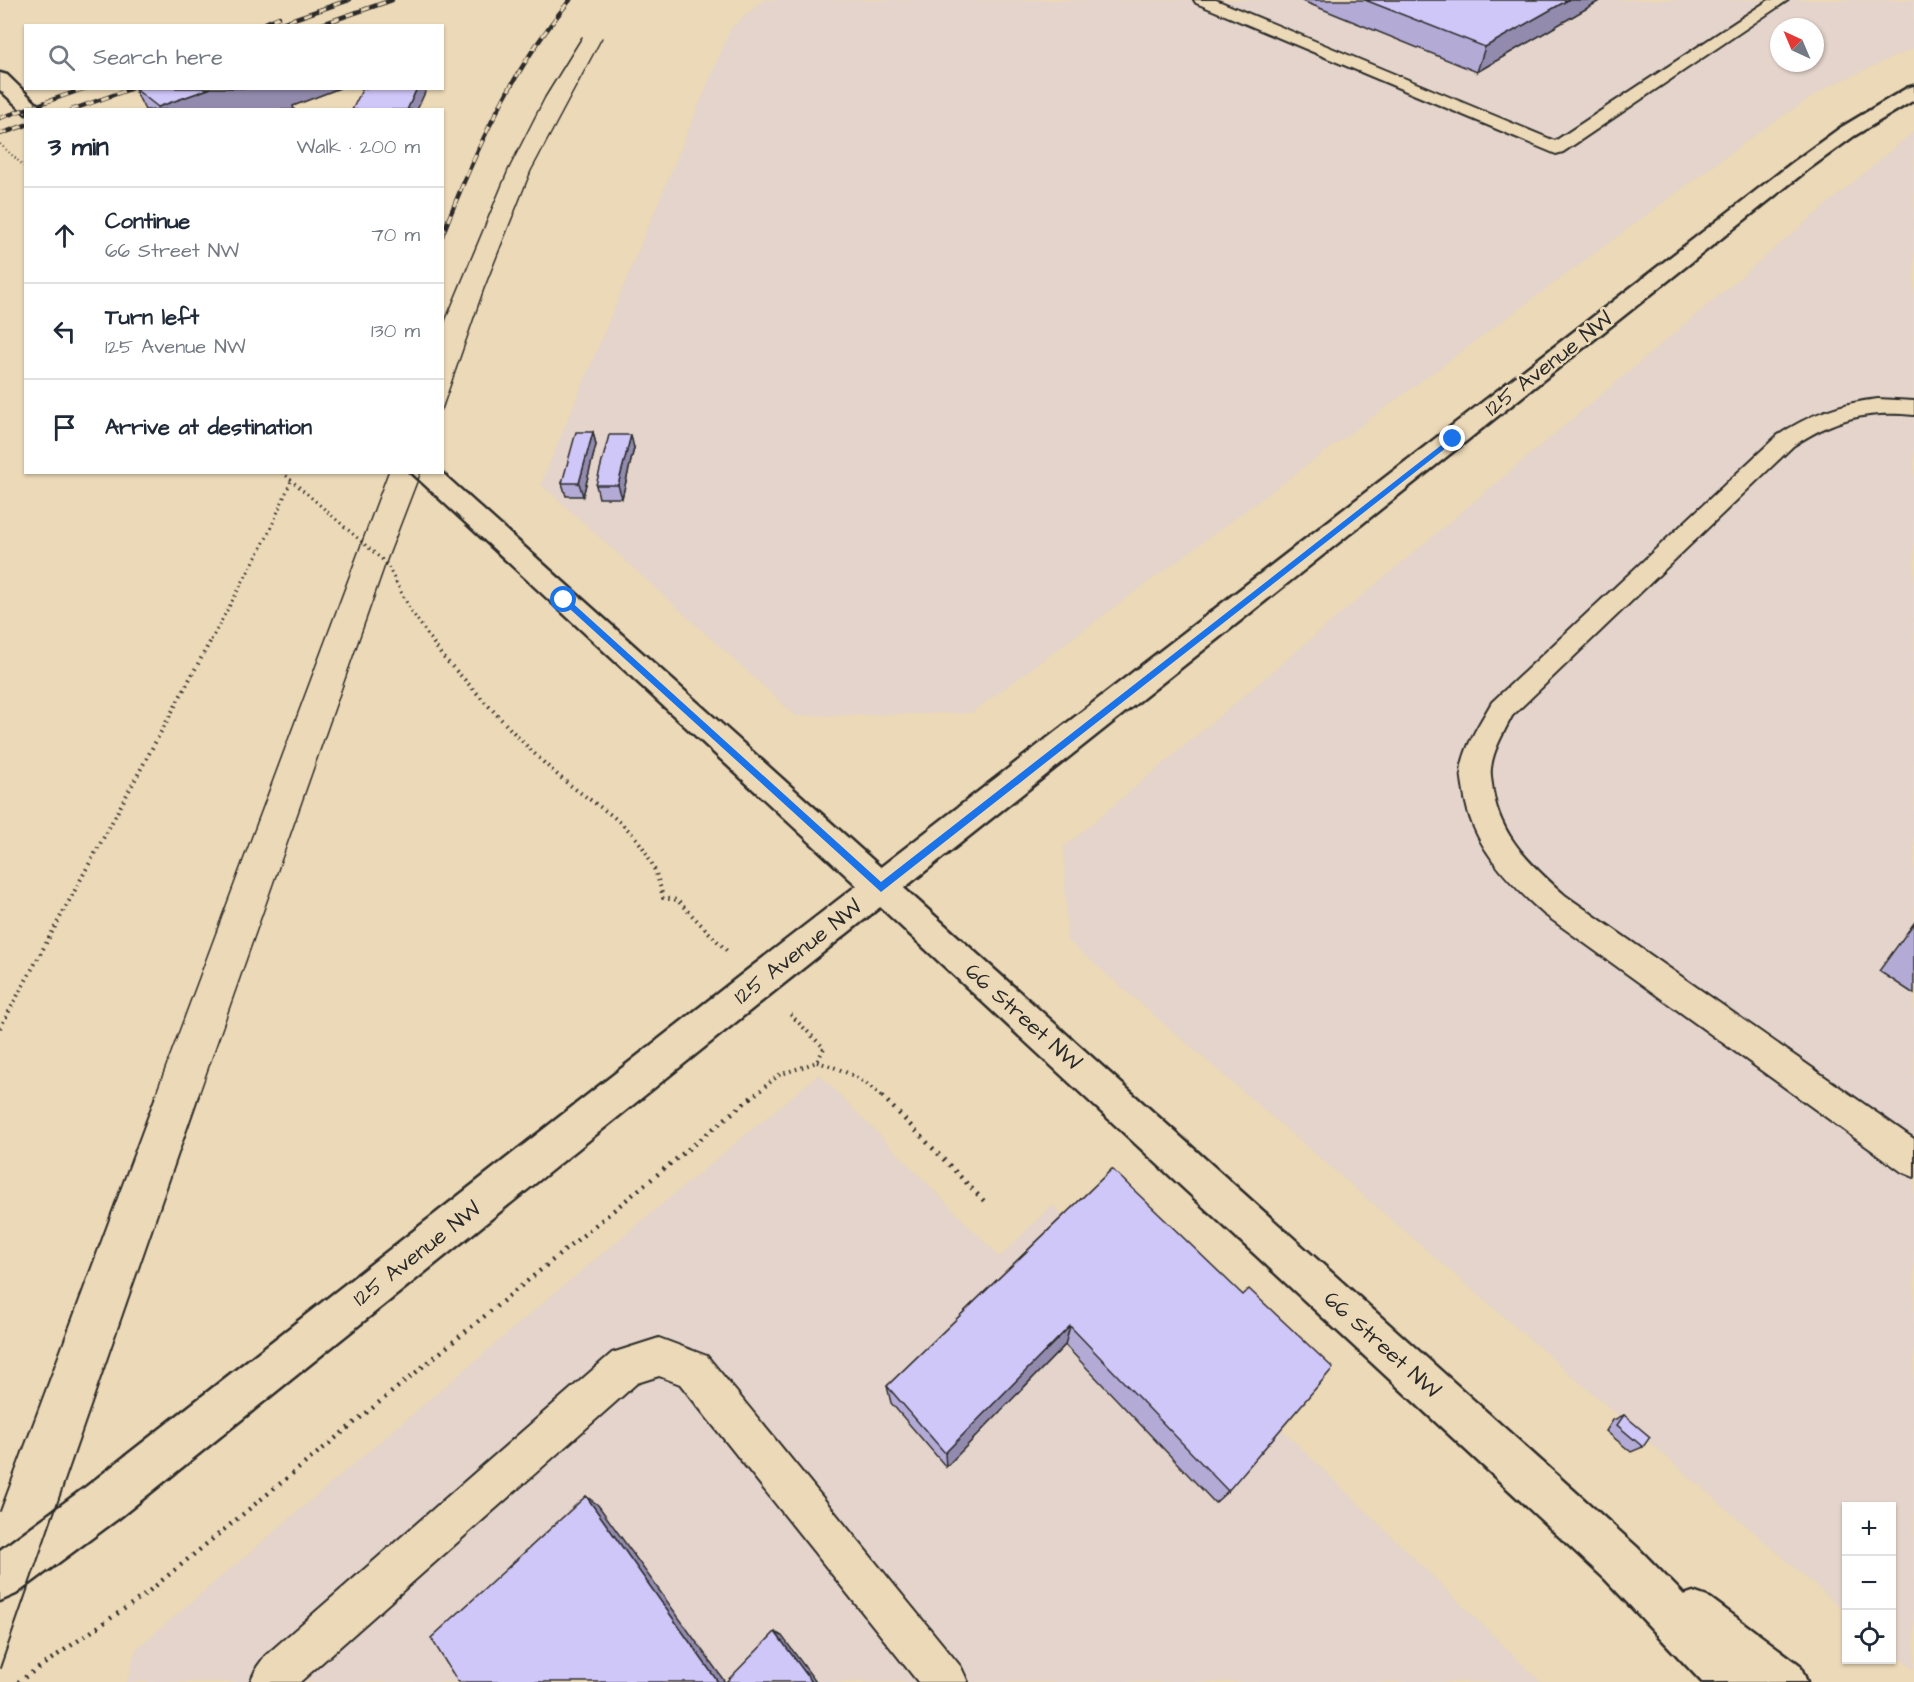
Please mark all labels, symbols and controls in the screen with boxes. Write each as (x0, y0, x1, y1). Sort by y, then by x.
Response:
north arrow (1770, 18, 1824, 72)
search box (24, 24, 444, 90)
icon: search (45, 41, 78, 74)
text: Search here (93, 42, 223, 73)
text: 3 min (48, 129, 109, 165)
text: Walk · 200 m (297, 133, 420, 161)
text: Continue (105, 206, 190, 237)
icon: ahead (48, 219, 81, 252)
text: 70 m (372, 221, 420, 249)
text: 66 Street NW (105, 237, 239, 265)
text: Turn left (105, 302, 199, 333)
street label: 125 Avenue NW (1479, 304, 1620, 424)
icon: left (48, 315, 81, 348)
text: 130 m (371, 317, 420, 345)
text: 125 Avenue NW (105, 333, 246, 361)
icon: arrive (48, 411, 81, 444)
text: Arrive at destination (105, 412, 312, 443)
route end (1439, 425, 1465, 451)
route start (550, 586, 576, 612)
street label: 125 Avenue NW (728, 892, 869, 1012)
street label: 66 Street NW (958, 956, 1088, 1078)
street label: 125 Avenue NW (347, 1194, 488, 1314)
street label: 66 Street NW (1317, 1284, 1447, 1406)
map controls (1842, 1502, 1896, 1664)
button: + (1842, 1502, 1896, 1556)
button: − (1842, 1556, 1896, 1610)
button: locate (1842, 1610, 1896, 1664)

